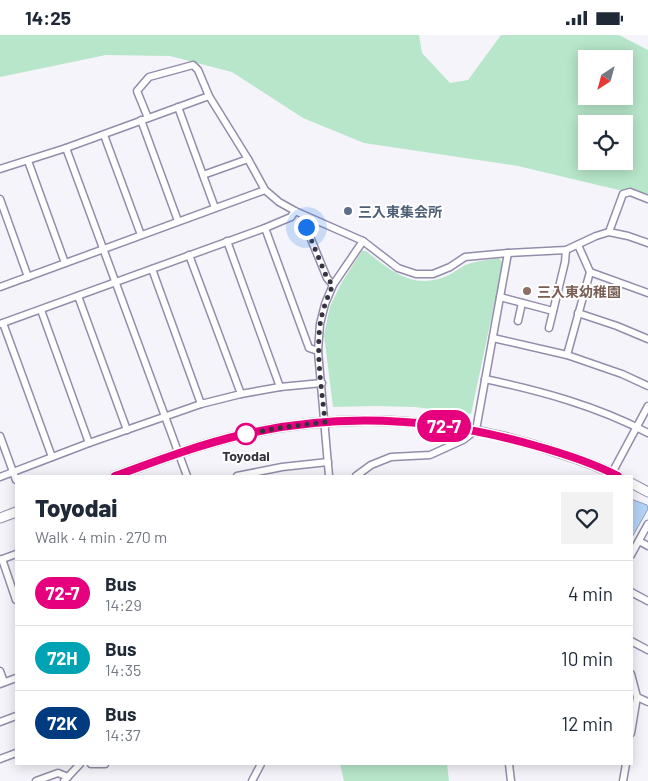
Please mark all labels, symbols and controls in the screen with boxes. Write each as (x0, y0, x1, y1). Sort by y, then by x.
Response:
text: 14:25 (25, 6, 71, 29)
north arrow (578, 50, 632, 105)
map controls (578, 50, 633, 170)
button: locate (578, 115, 633, 170)
place label: 三入東集会所 (358, 203, 442, 220)
marker: 三入東集会所 (342, 205, 354, 217)
your location (294, 215, 319, 240)
place label: 三入東幼稚園 (537, 283, 621, 300)
marker: 三入東幼稚園 (521, 285, 533, 297)
line badge: 72-7 (409, 410, 479, 442)
text: 72-7 (427, 415, 461, 437)
marker: Toyodai (235, 423, 257, 445)
place label: Toyodai (222, 447, 270, 464)
button: heart (561, 492, 613, 544)
text: Toyodai (35, 493, 117, 522)
text: Walk · 4 min · 270 m (35, 527, 167, 546)
text: Bus (105, 572, 137, 595)
text: 72-7 (46, 582, 79, 604)
text: 4 min (568, 582, 613, 605)
text: 14:29 (105, 595, 142, 614)
text: Bus (105, 637, 137, 660)
text: 72H (47, 647, 78, 669)
text: 10 min (561, 647, 613, 670)
text: 14:35 (105, 660, 141, 679)
text: Bus (105, 702, 137, 725)
text: 72K (47, 712, 78, 734)
text: 12 min (562, 712, 613, 735)
text: 14:37 (105, 725, 141, 744)

